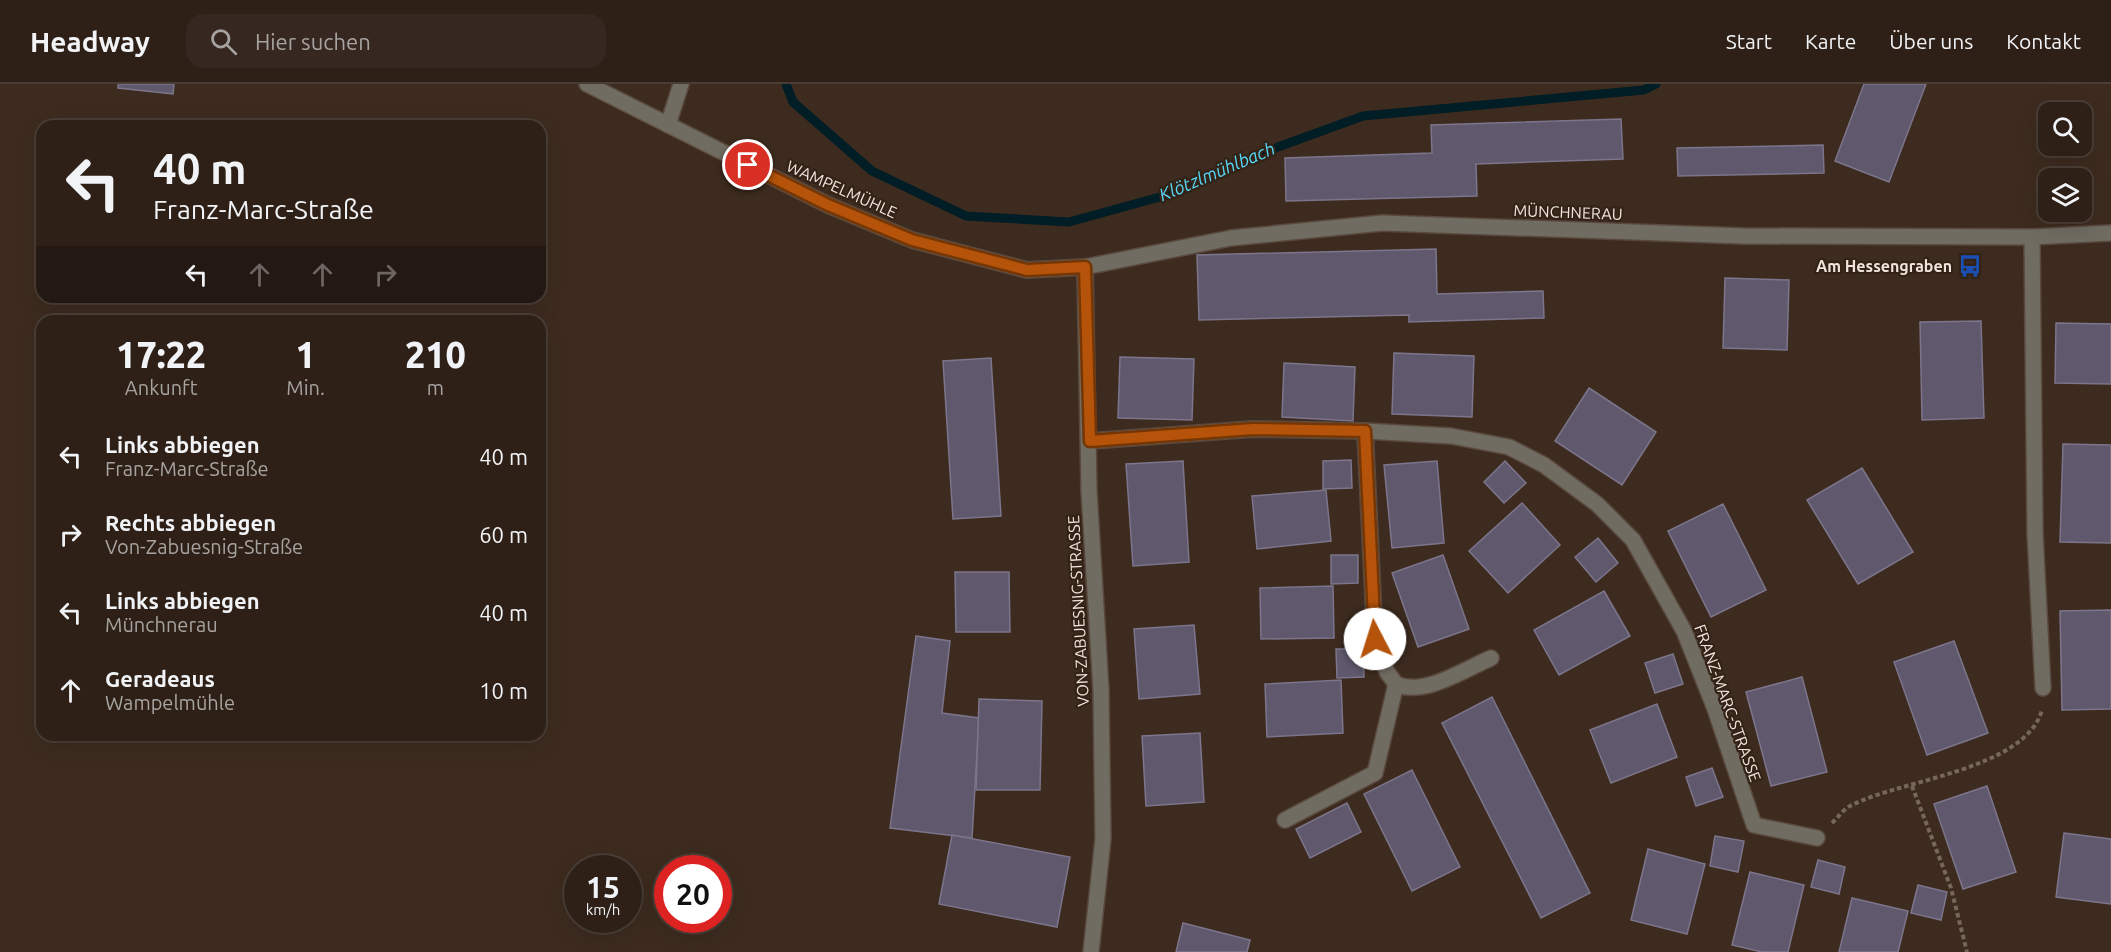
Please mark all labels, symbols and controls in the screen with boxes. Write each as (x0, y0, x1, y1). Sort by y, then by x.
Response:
search box (186, 14, 606, 68)
icon: search (207, 25, 240, 58)
text: Headway (30, 26, 150, 57)
text: Hier suchen (255, 29, 371, 54)
text: Start (1726, 29, 1772, 53)
text: Karte (1805, 29, 1856, 53)
text: Über uns (1889, 29, 1973, 53)
text: Kontakt (2006, 29, 2081, 53)
map controls (2038, 102, 2092, 222)
button: search (2038, 102, 2092, 156)
water label: Klötzlmühlbach (1156, 138, 1278, 205)
pin (722, 139, 773, 190)
icon: left (54, 144, 132, 222)
text: 40 m (153, 145, 247, 192)
icon: arrive (731, 148, 764, 181)
street label: WAMPELMÜHLE (784, 157, 900, 221)
button: layers (2038, 168, 2092, 222)
text: Franz-Marc-Straße (153, 194, 374, 224)
street label: MÜNCHNERAU (1513, 201, 1623, 223)
bus stop icon: Am Hessengraben (1957, 253, 1983, 279)
place label: Am Hessengraben (1816, 257, 1952, 275)
icon: left (180, 258, 213, 291)
icon: ahead (243, 258, 276, 291)
icon: ahead (306, 258, 339, 291)
icon: right (369, 258, 402, 291)
text: 17:22 (116, 334, 206, 375)
text: 1 (295, 334, 316, 375)
text: 210 (405, 334, 466, 375)
text: Ankunft (125, 376, 198, 399)
text: Min. (286, 376, 325, 399)
text: m (427, 376, 444, 399)
text: Links abbiegen (105, 432, 260, 457)
icon: left (54, 440, 87, 473)
text: 40 m (479, 444, 528, 469)
text: Franz-Marc-Straße (105, 457, 269, 480)
text: Rechts abbiegen (105, 510, 276, 535)
street label: VON-ZABUESNIG-STRASSE (1064, 515, 1092, 707)
icon: right (54, 518, 87, 551)
text: 60 m (479, 522, 528, 547)
text: Von-Zabuesnig-Straße (105, 535, 303, 558)
text: Links abbiegen (105, 588, 260, 613)
icon: left (54, 596, 87, 629)
text: 40 m (479, 600, 528, 625)
position arrow (1343, 607, 1407, 671)
text: Münchnerau (105, 613, 218, 636)
street label: FRANZ-MARC-STRASSE (1691, 622, 1765, 784)
text: Geradeaus (105, 666, 215, 691)
icon: ahead (54, 674, 87, 707)
text: 10 m (479, 678, 528, 703)
text: Wampelmühle (105, 691, 235, 714)
speed limit sign: 20 (654, 855, 732, 933)
text: 15 (586, 870, 620, 904)
text: km/h (586, 901, 620, 918)

